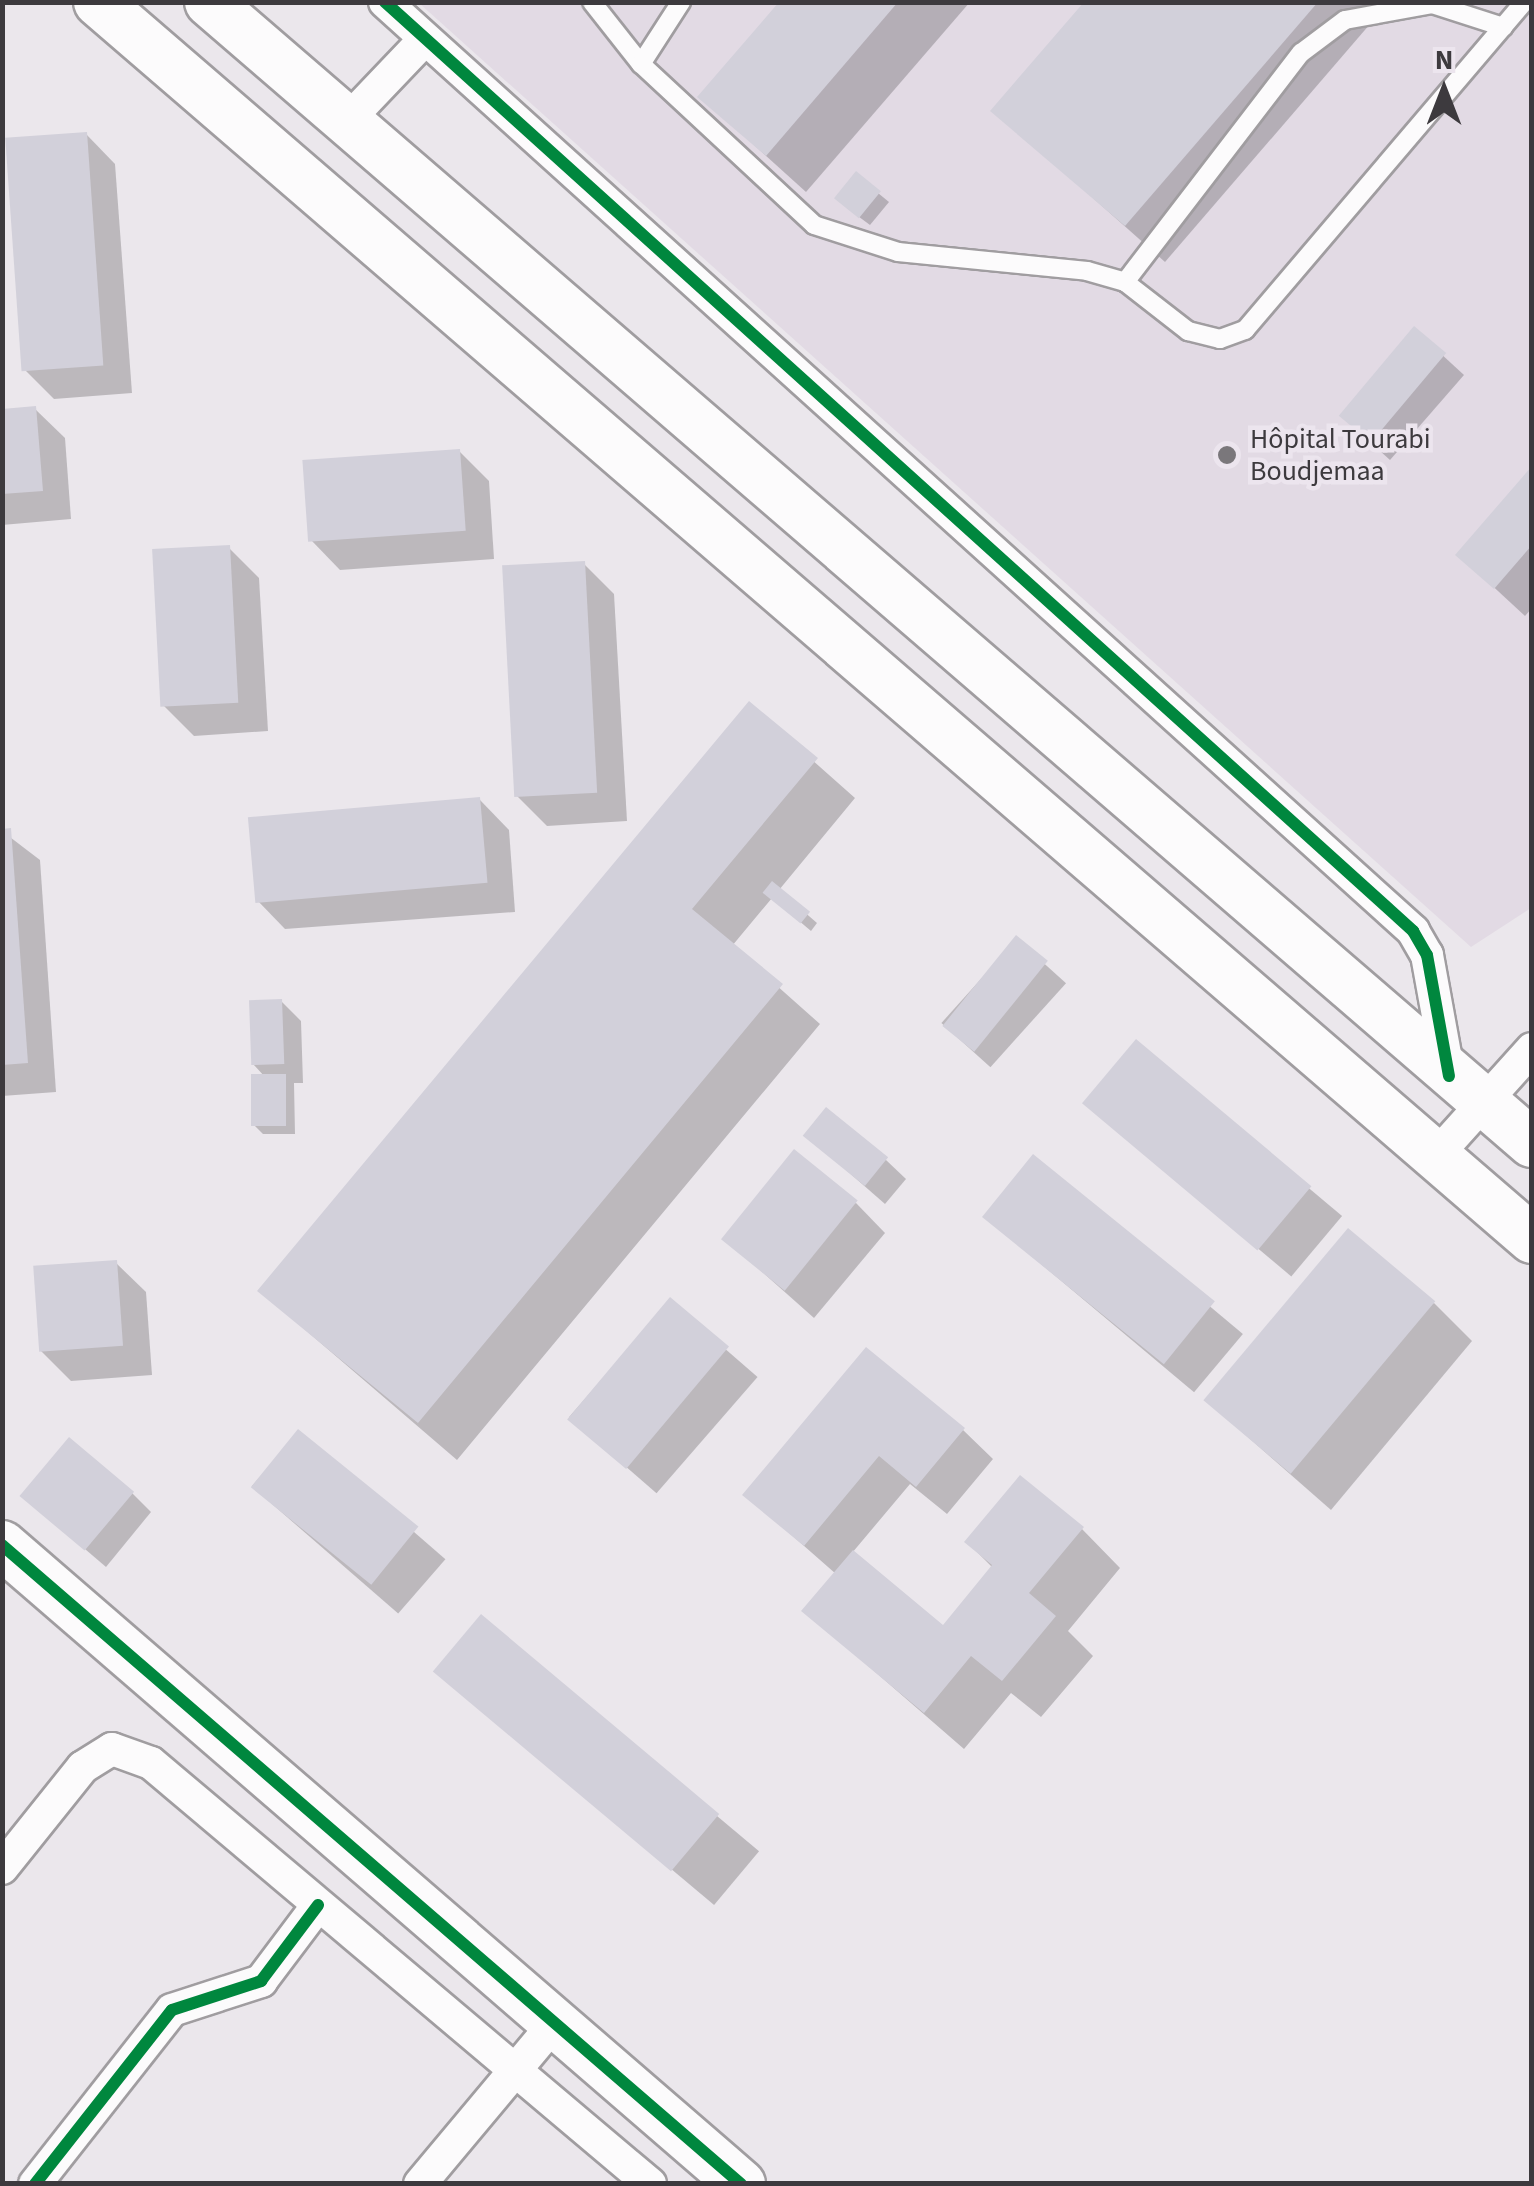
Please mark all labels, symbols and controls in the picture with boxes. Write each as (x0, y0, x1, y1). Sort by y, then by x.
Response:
north arrow (1394, 40, 1494, 140)
text: N (1435, 40, 1453, 80)
place label: Hôpital Tourabi Boudjemaa (1250, 422, 1431, 488)
marker: Hôpital Tourabi Boudjemaa (1214, 442, 1240, 468)

